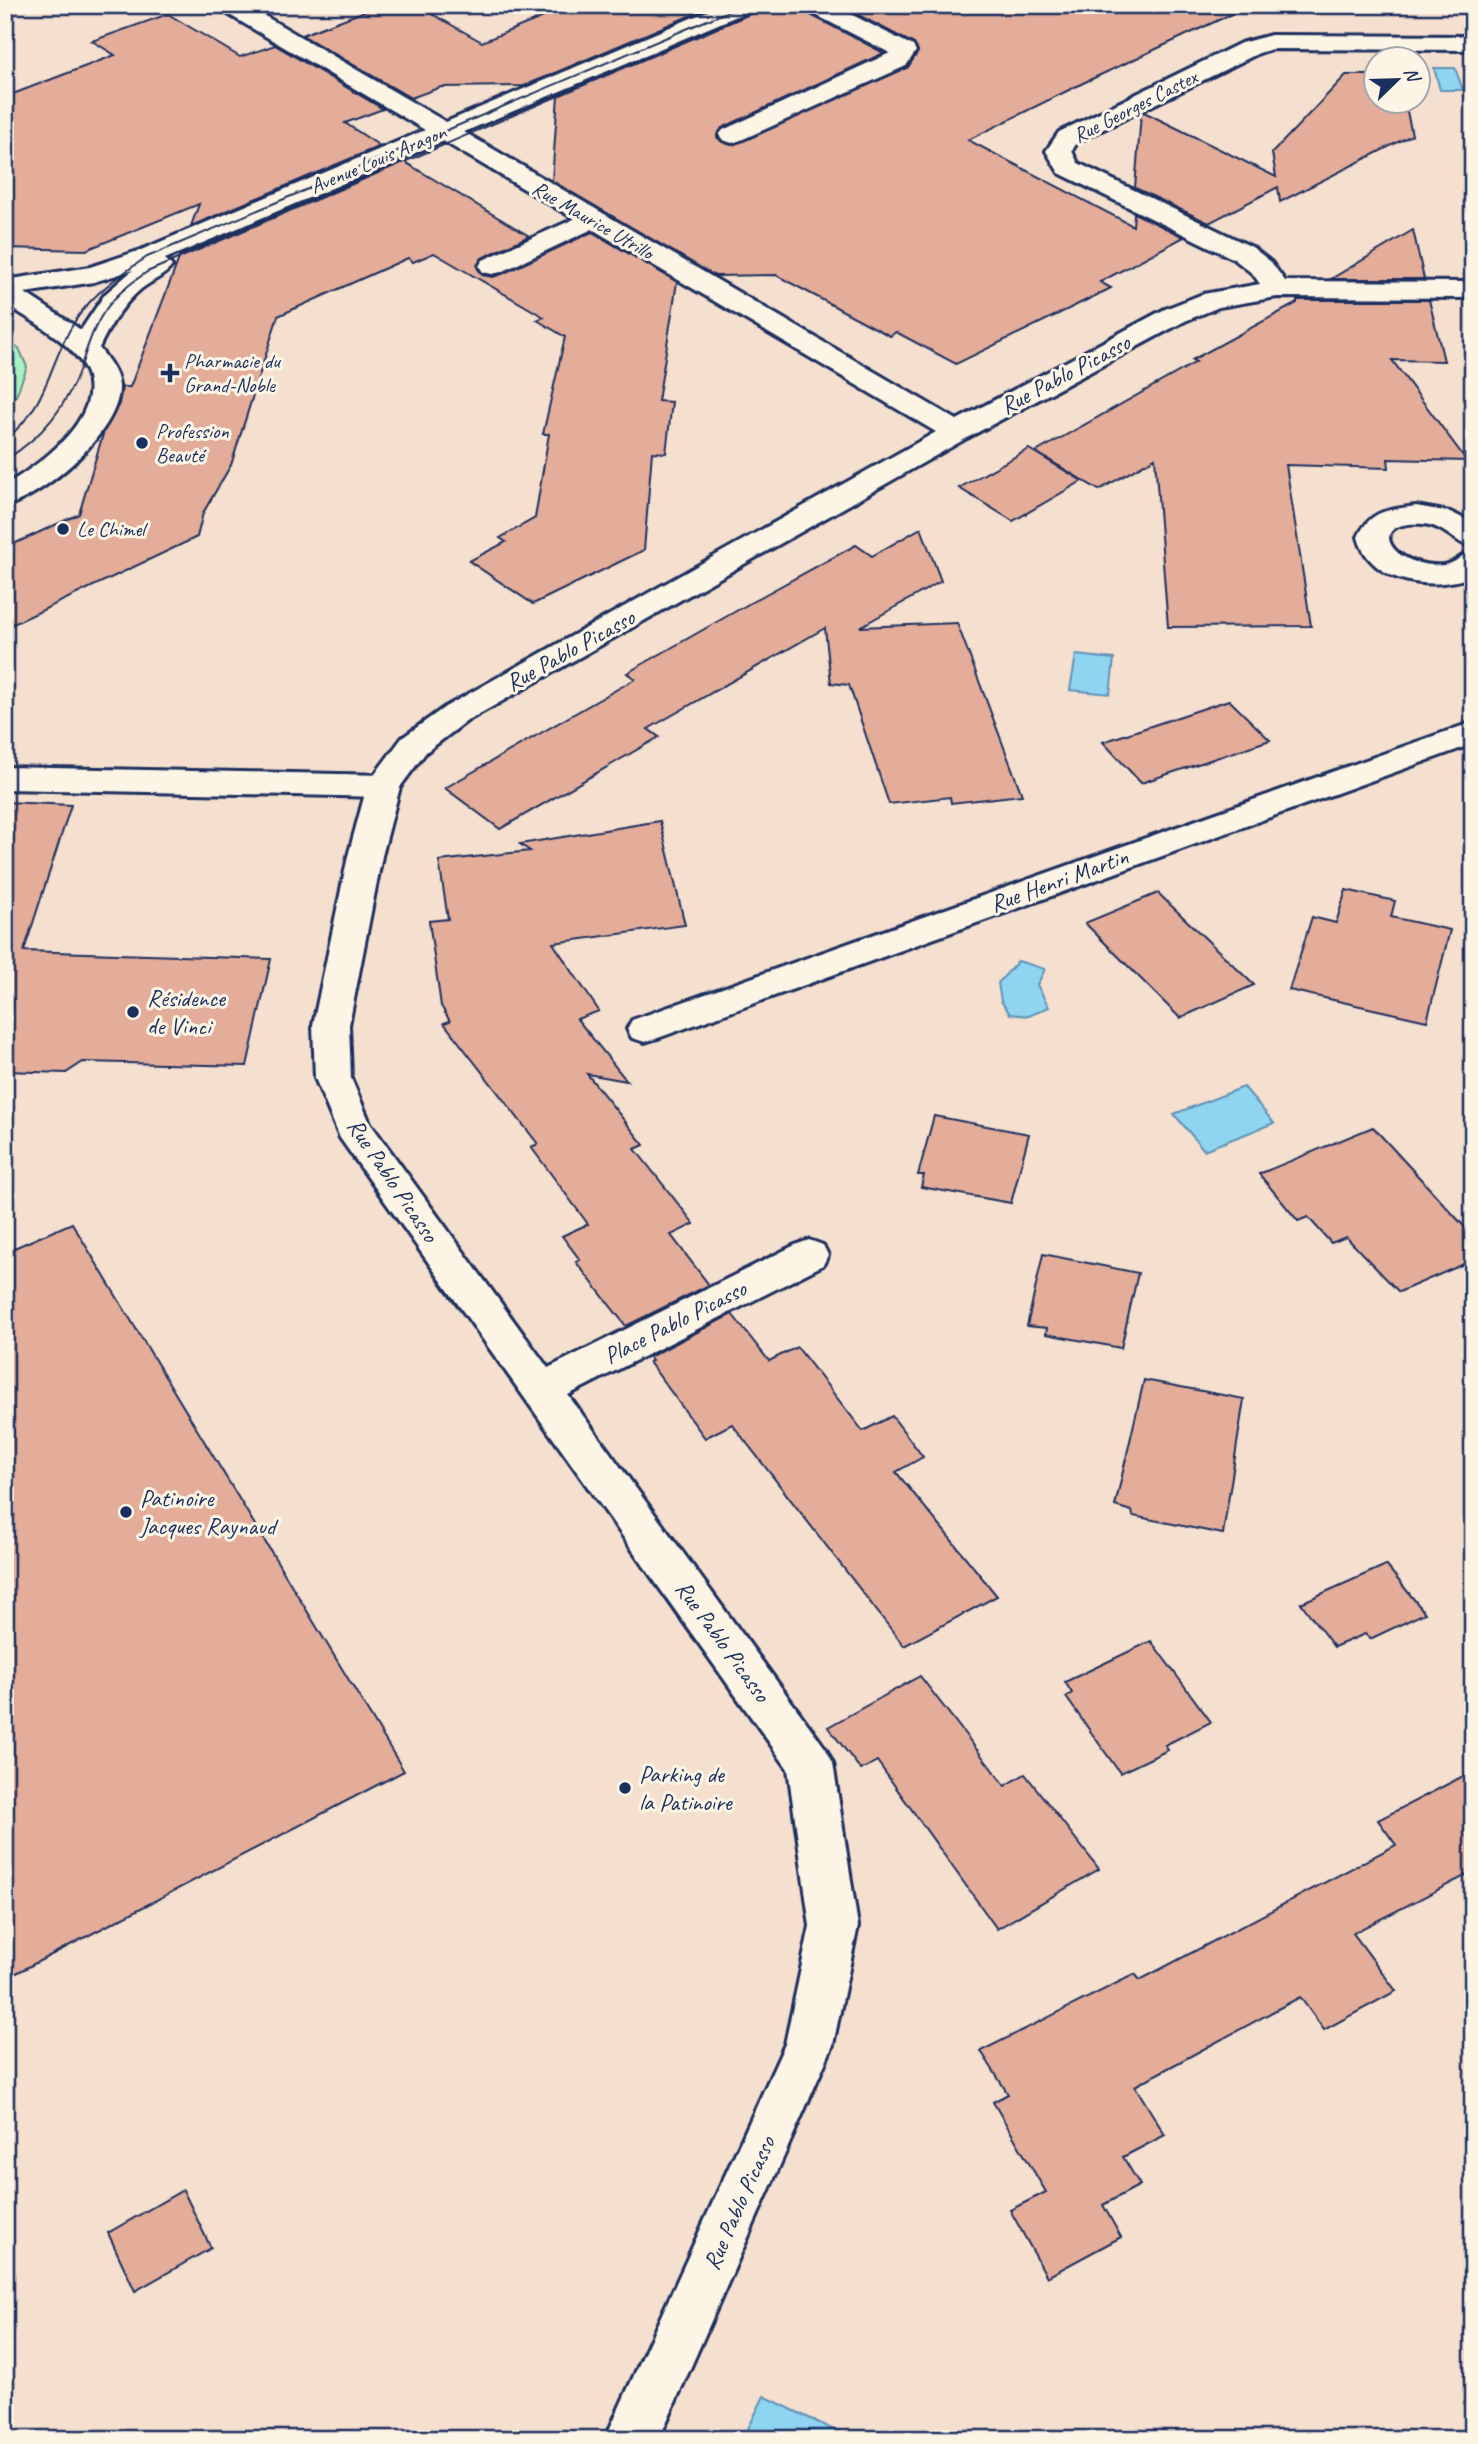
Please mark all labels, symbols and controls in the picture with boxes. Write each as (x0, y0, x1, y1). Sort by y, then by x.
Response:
north arrow (1362, 46, 1432, 116)
street label: Rue Georges Castex (1069, 63, 1203, 148)
text: N (1398, 64, 1426, 87)
street label: Avenue Louis Aragon (306, 118, 450, 199)
street label: Rue Maurice Utrillo (528, 175, 661, 266)
street label: Rue Pablo Picasso (995, 327, 1136, 421)
place label: Pharmacie du Grand-Noble (184, 348, 281, 398)
marker: Pharmacie du Grand-Noble (162, 365, 178, 381)
place label: Profession Beauté (156, 418, 229, 468)
marker: Profession Beauté (134, 435, 150, 451)
place label: Le Chimel (77, 516, 148, 542)
marker: Le Chimel (55, 521, 71, 537)
street label: Rue Pablo Picasso (500, 602, 641, 698)
street label: Rue Henri Martin (986, 841, 1132, 919)
place label: Résidence de Vinci (147, 983, 227, 1041)
marker: Résidence de Vinci (125, 1004, 141, 1020)
street label: Rue Pablo Picasso (341, 1112, 446, 1249)
street label: Place Pablo Picasso (599, 1273, 752, 1371)
place label: Patinoire Jacques Raynaud (139, 1483, 279, 1541)
marker: Patinoire Jacques Raynaud (118, 1504, 134, 1520)
street label: Rue Pablo Picasso (669, 1574, 778, 1709)
place label: Parking de la Patinoire (639, 1759, 734, 1817)
marker: Parking de la Patinoire (617, 1780, 633, 1796)
street label: Rue Pablo Picasso (696, 2130, 782, 2274)

